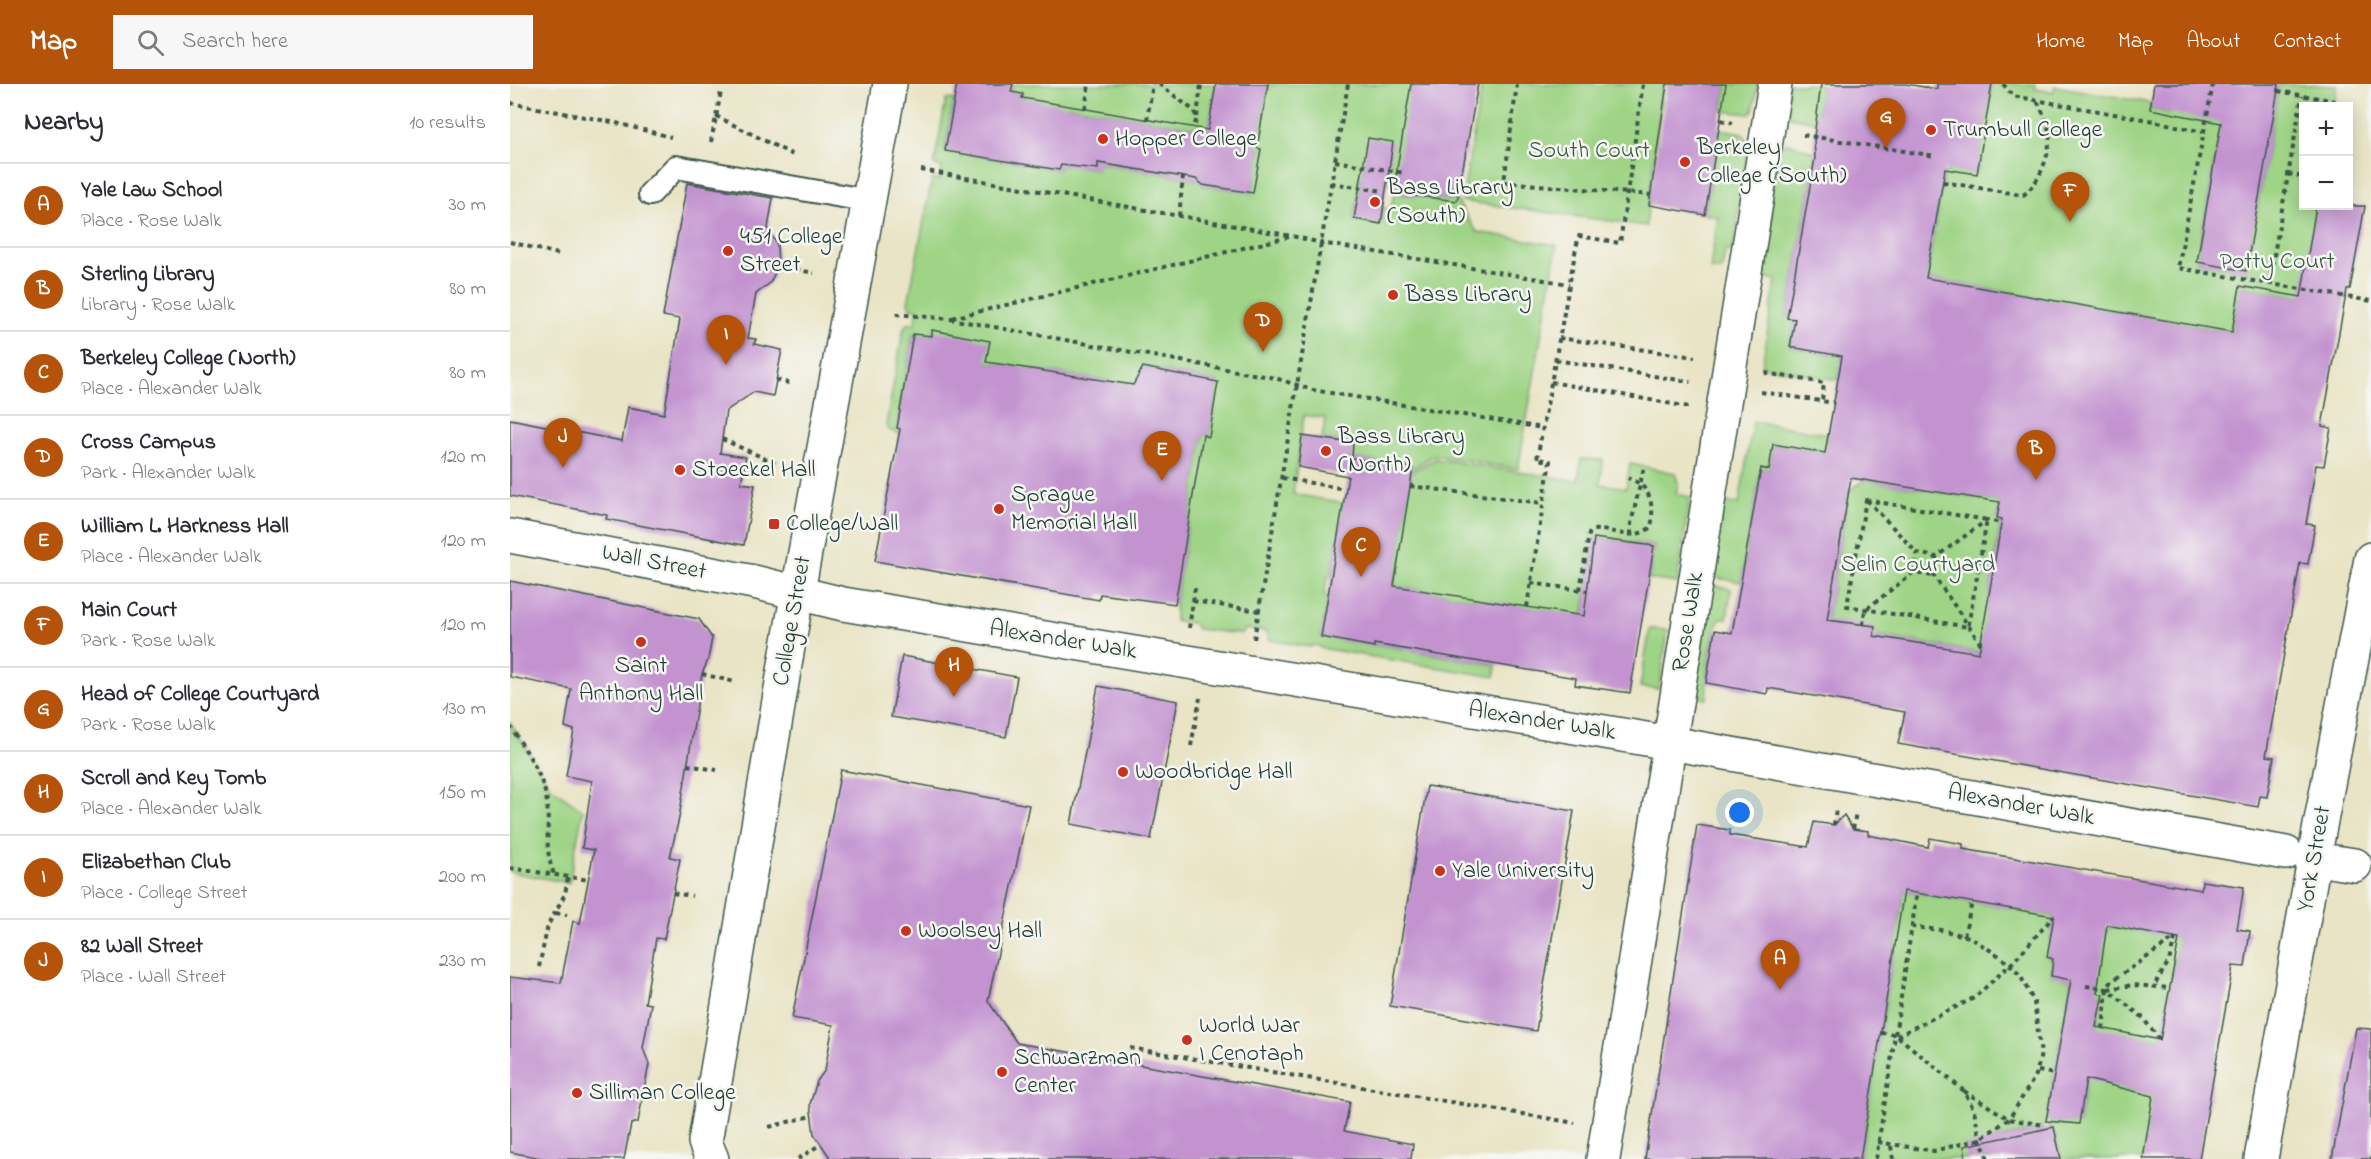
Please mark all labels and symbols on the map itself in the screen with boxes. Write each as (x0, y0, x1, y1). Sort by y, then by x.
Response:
pin: G (1866, 98, 1906, 148)
place label: Trumbull College (1943, 113, 2102, 148)
place label: Hopper College (1115, 122, 1257, 157)
marker: Trumbull College (1924, 123, 1938, 137)
place label: Berkeley College (South) (1696, 131, 1846, 194)
marker: Hopper College (1096, 132, 1110, 146)
park label: South Court (1528, 134, 1650, 169)
marker: Berkeley College (South) (1678, 155, 1692, 169)
place label: Bass Library (South) (1386, 171, 1514, 234)
pin: F (2050, 172, 2090, 222)
marker: Bass Library (South) (1368, 195, 1382, 209)
place label: 451 College Street (740, 220, 843, 283)
marker: 451 College Street (721, 244, 735, 258)
park label: Potty Court (2219, 245, 2335, 281)
place label: Bass Library (1404, 278, 1532, 314)
marker: Bass Library (1386, 288, 1400, 302)
pin: D (1244, 302, 1282, 352)
pin: I (706, 316, 746, 365)
pin: J (544, 418, 582, 468)
place label: Bass Library (North) (1337, 420, 1465, 483)
pin: B (2016, 430, 2056, 480)
pin: E (1142, 432, 1182, 481)
marker: Bass Library (North) (1319, 444, 1333, 458)
place label: Stoeckel Hall (692, 453, 816, 488)
marker: Stoeckel Hall (673, 463, 687, 477)
place label: Sprague Memorial Hall (1011, 478, 1137, 541)
marker: Sprague Memorial Hall (992, 502, 1006, 516)
place label: College/Wall (786, 507, 898, 542)
marker: College/Wall (767, 517, 781, 531)
pin: C (1342, 528, 1380, 577)
street label: Wall Street (599, 536, 709, 590)
park label: Selin Courtyard (1841, 548, 1996, 584)
street label: College Street (764, 553, 822, 689)
street label: Rose Walk (1664, 569, 1714, 675)
street label: Alexander Walk (987, 612, 1140, 670)
marker: Saint Anthony Hall (634, 635, 648, 649)
pin: H (934, 648, 974, 697)
place label: Saint Anthony Hall (579, 649, 703, 713)
street label: Alexander Walk (1466, 693, 1619, 751)
place label: Woodbridge Hall (1135, 755, 1293, 790)
marker: Woodbridge Hall (1116, 765, 1130, 779)
street label: Alexander Walk (1945, 776, 2098, 836)
your location (1725, 798, 1754, 827)
street label: York Street (2288, 803, 2342, 915)
place label: Yale University (1452, 854, 1594, 890)
marker: Yale University (1433, 864, 1447, 878)
place label: Woolsey Hall (918, 914, 1042, 950)
marker: Woolsey Hall (899, 924, 913, 938)
pin: A (1760, 940, 1800, 990)
place label: World War I Cenotaph (1199, 1009, 1304, 1072)
marker: World War I Cenotaph (1180, 1033, 1194, 1047)
place label: Schwarzman Center (1014, 1041, 1141, 1104)
marker: Schwarzman Center (995, 1065, 1009, 1079)
place label: Silliman College (589, 1076, 736, 1111)
marker: Silliman College (570, 1086, 584, 1100)

